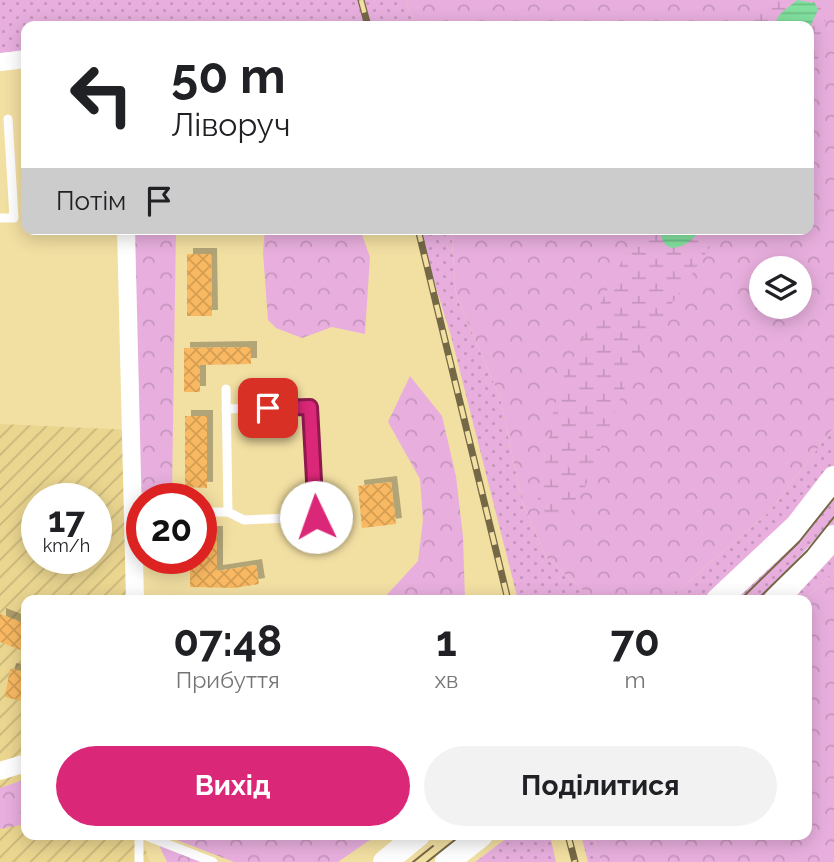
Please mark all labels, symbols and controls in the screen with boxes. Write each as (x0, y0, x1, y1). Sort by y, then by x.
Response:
text: 50 m (171, 47, 286, 104)
icon: left (56, 49, 147, 140)
text: Ліворуч (171, 106, 290, 143)
icon: arrive (140, 182, 178, 220)
text: Потім (56, 186, 126, 216)
map controls (749, 256, 812, 319)
button: layers (749, 256, 812, 319)
pin (238, 378, 298, 438)
icon: arrive (249, 389, 287, 427)
position arrow (279, 480, 353, 554)
speed limit sign: 20 (126, 483, 217, 574)
text: 17 (48, 499, 85, 540)
text: km/h (43, 535, 90, 556)
text: 07:48 (173, 617, 282, 666)
text: 1 (436, 617, 457, 666)
text: 70 (610, 617, 660, 666)
text: Прибуття (176, 666, 280, 693)
text: хв (434, 666, 458, 693)
text: m (625, 666, 646, 693)
button: Вихід (56, 746, 410, 826)
button: Поділитися (424, 746, 777, 826)

